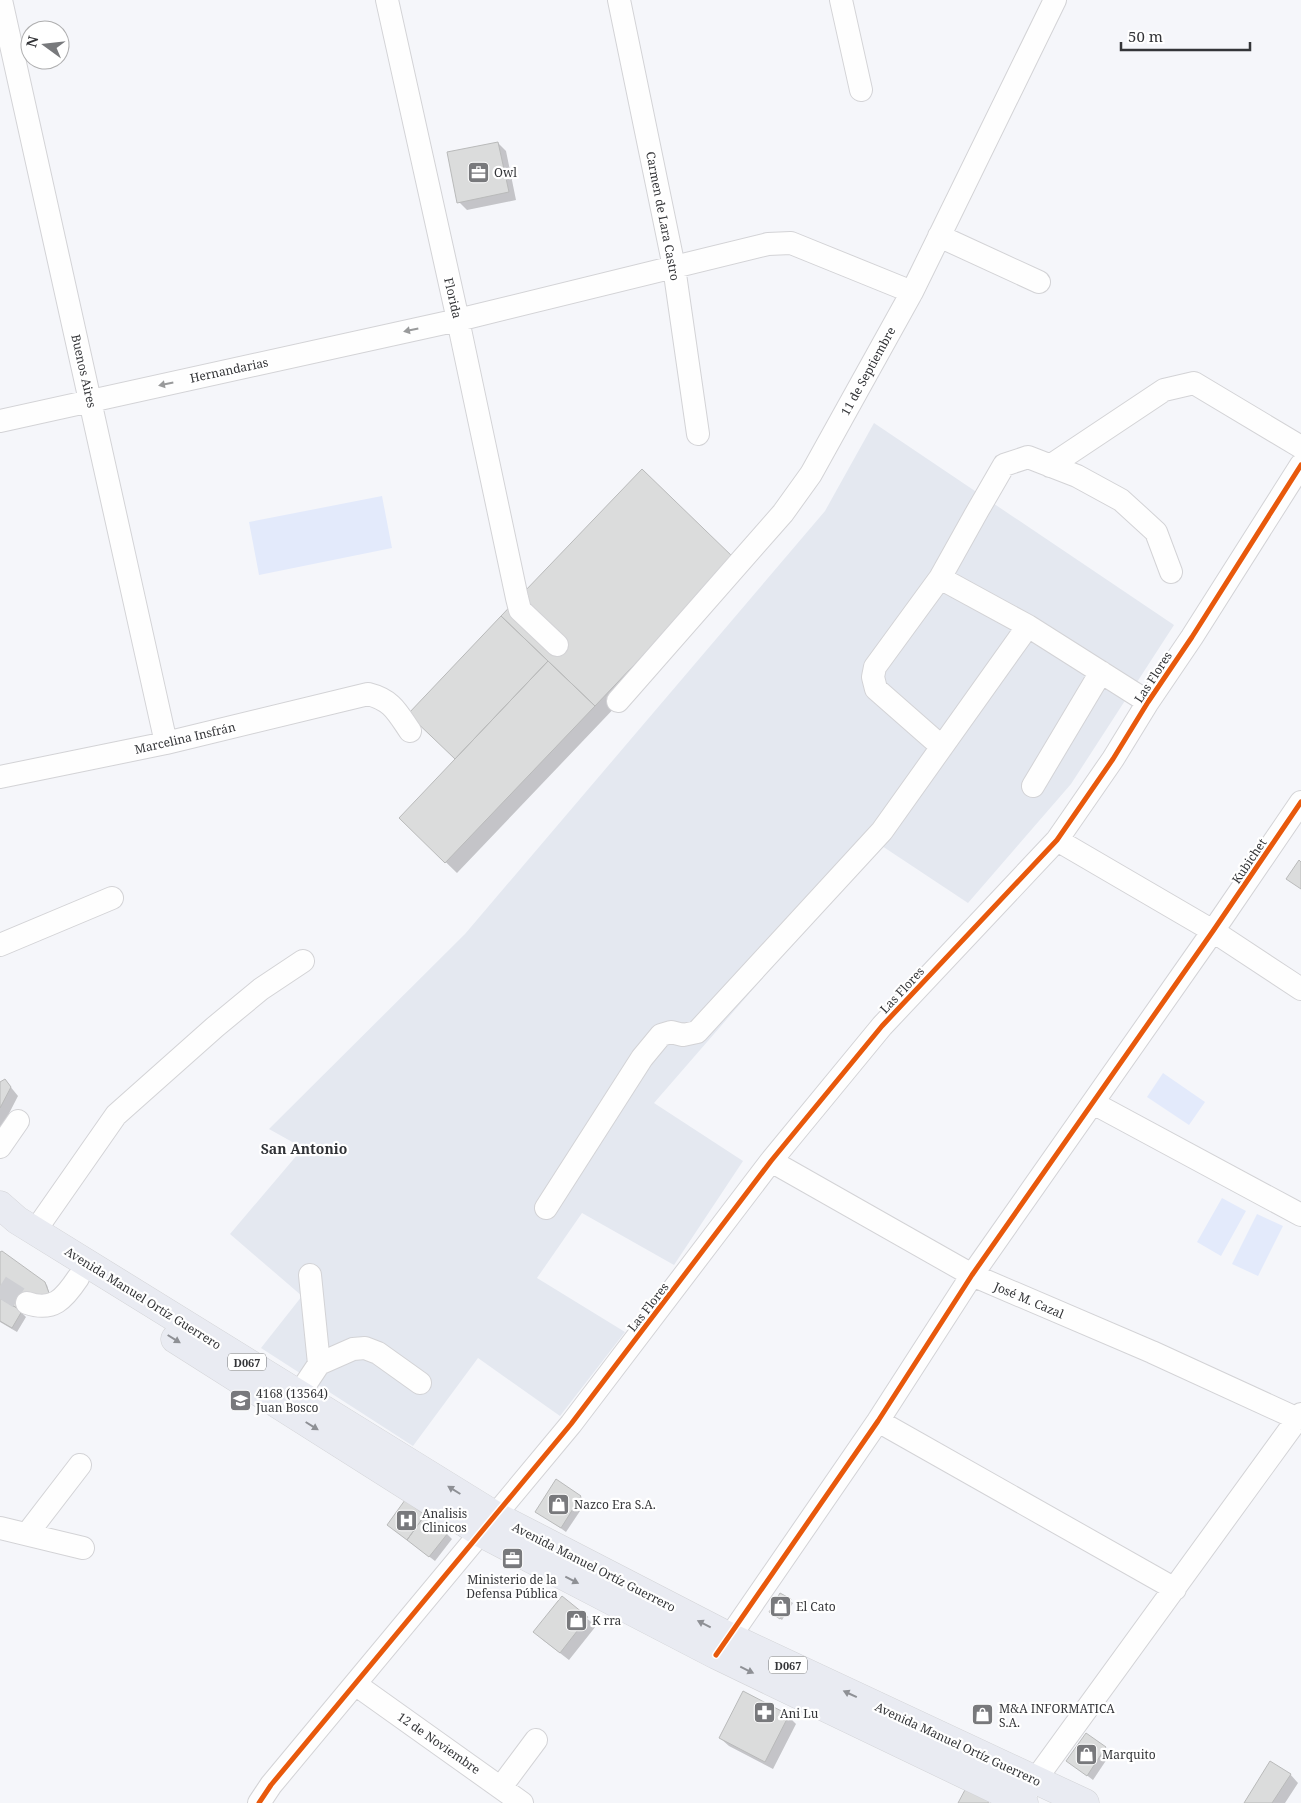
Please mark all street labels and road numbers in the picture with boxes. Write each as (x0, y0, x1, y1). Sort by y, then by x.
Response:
street label: Carmen de Lara Castro (642, 150, 684, 282)
street label: Florida (440, 276, 466, 320)
street label: 11 de Septiembre (837, 324, 899, 418)
street label: Buenos Aires (67, 333, 101, 409)
street label: Hernandarias (188, 353, 270, 387)
street label: Las Flores (1130, 648, 1176, 706)
street label: Marcelina Insfrán (133, 718, 237, 758)
street label: Kubichet (1228, 835, 1270, 887)
street label: Las Flores (876, 963, 928, 1017)
street label: Avenida Manuel Ortíz Guerrero (62, 1243, 224, 1353)
street label: José M. Cazal (991, 1277, 1067, 1322)
street label: Las Flores (623, 1279, 673, 1335)
road number: D067 (228, 1354, 266, 1370)
street label: Avenida Manuel Ortíz Guerrero (509, 1518, 679, 1616)
road number: D067 (769, 1656, 807, 1674)
street label: Avenida Manuel Ortíz Guerrero (872, 1698, 1044, 1790)
street label: 12 de Noviembre (394, 1708, 484, 1778)

